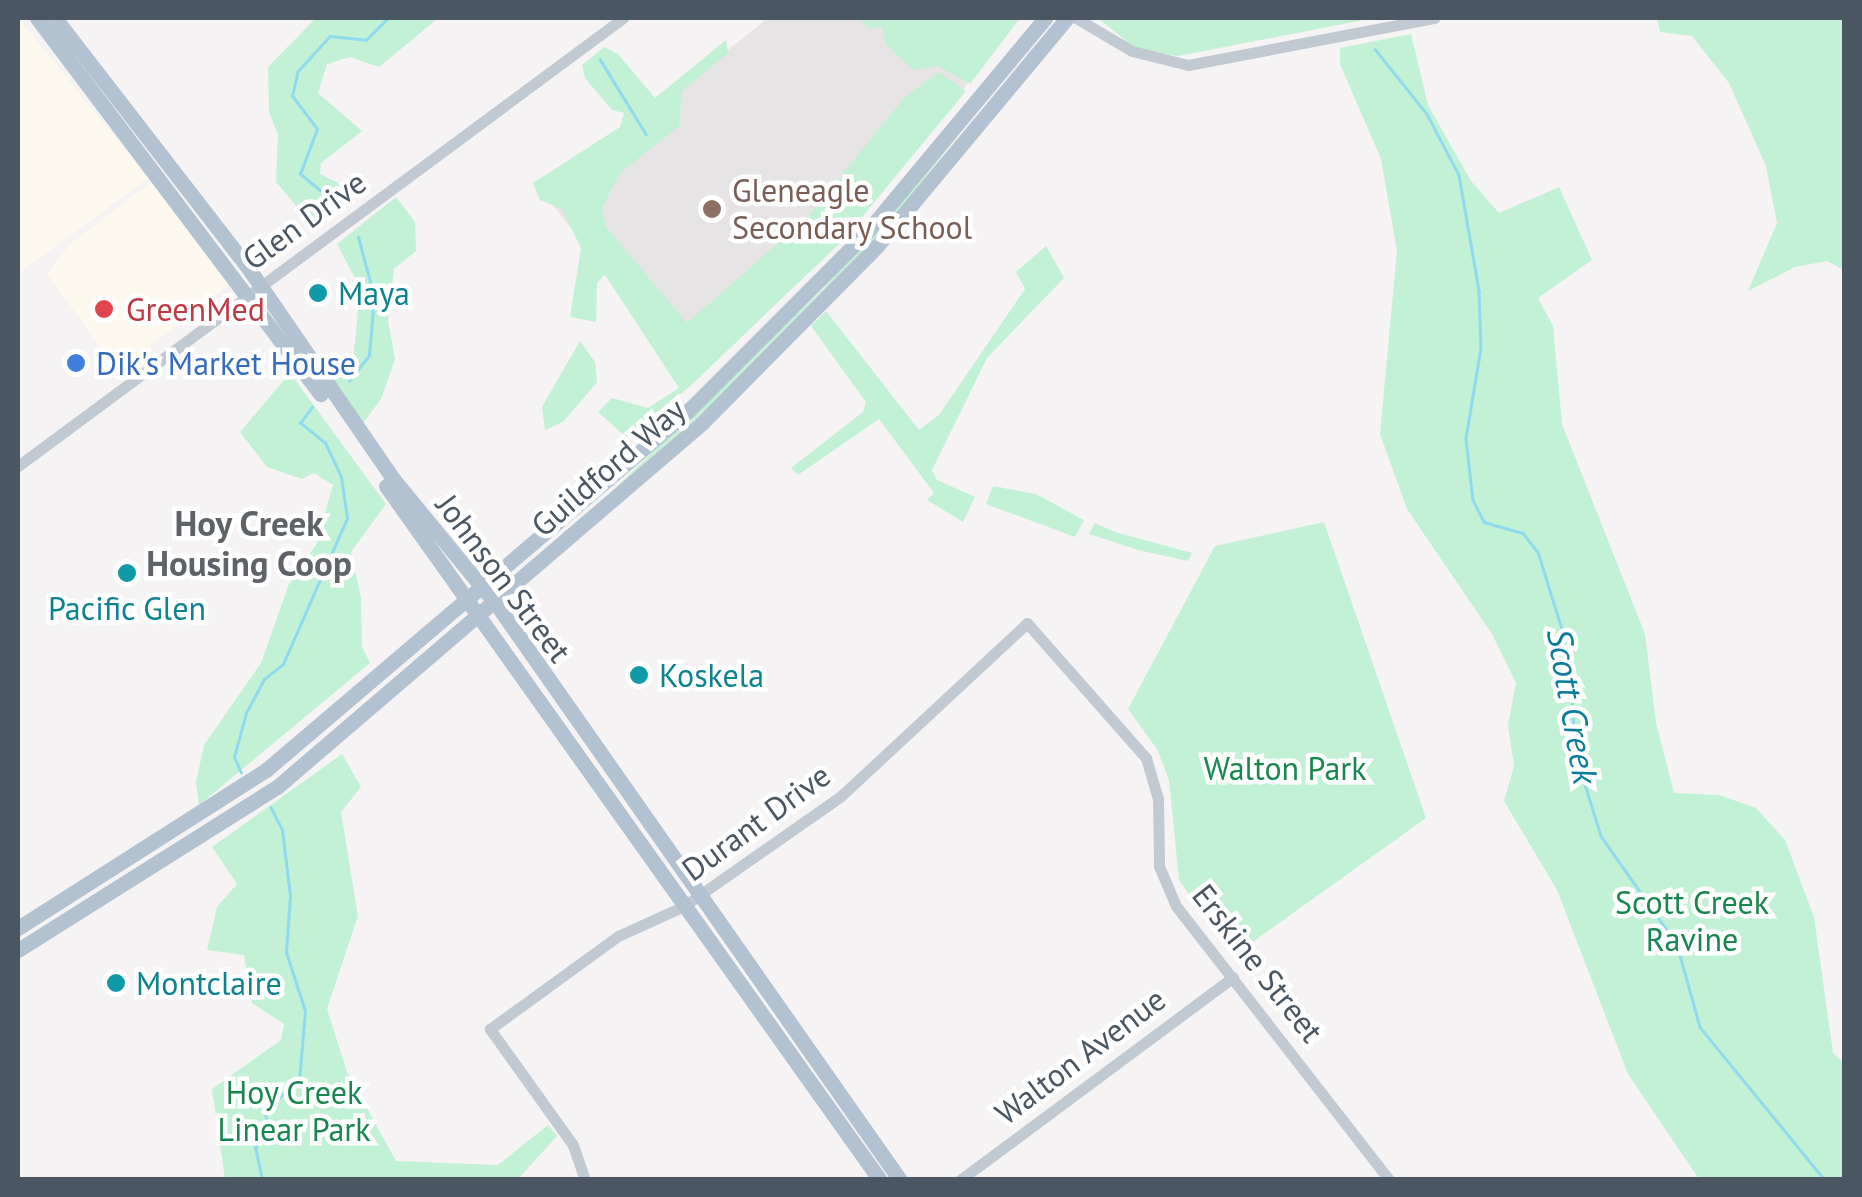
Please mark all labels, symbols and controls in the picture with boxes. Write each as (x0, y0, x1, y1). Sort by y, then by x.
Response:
street label: Glen Drive (235, 162, 373, 278)
place label: Gleneagle Secondary School (732, 172, 973, 247)
marker: Gleneagle Secondary School (701, 198, 723, 220)
place label: Maya (338, 274, 410, 312)
marker: Maya (307, 282, 329, 304)
place label: GreenMed (126, 290, 265, 328)
marker: GreenMed (91, 296, 117, 322)
place label: Dik's Market House (96, 344, 356, 382)
marker: Dik's Market House (65, 352, 87, 374)
street label: Guildford Way (523, 390, 693, 544)
street label: Johnson Street (429, 487, 579, 669)
district label: Hoy Creek Housing Coop (146, 502, 352, 584)
marker: Pacific Glen (116, 562, 138, 584)
place label: Pacific Glen (48, 589, 206, 627)
water label: Scott Creek (1539, 625, 1607, 787)
place label: Koskela (659, 656, 764, 694)
marker: Koskela (628, 664, 650, 686)
park label: Walton Park (1204, 749, 1366, 787)
street label: Durant Drive (675, 755, 837, 889)
street label: Erskine Street (1185, 877, 1331, 1049)
park label: Scott Creek Ravine (1615, 884, 1769, 959)
place label: Montclaire (136, 964, 282, 1002)
marker: Montclaire (105, 972, 127, 994)
street label: Walton Avenue (987, 979, 1173, 1133)
park label: Hoy Creek Linear Park (217, 1074, 371, 1149)

